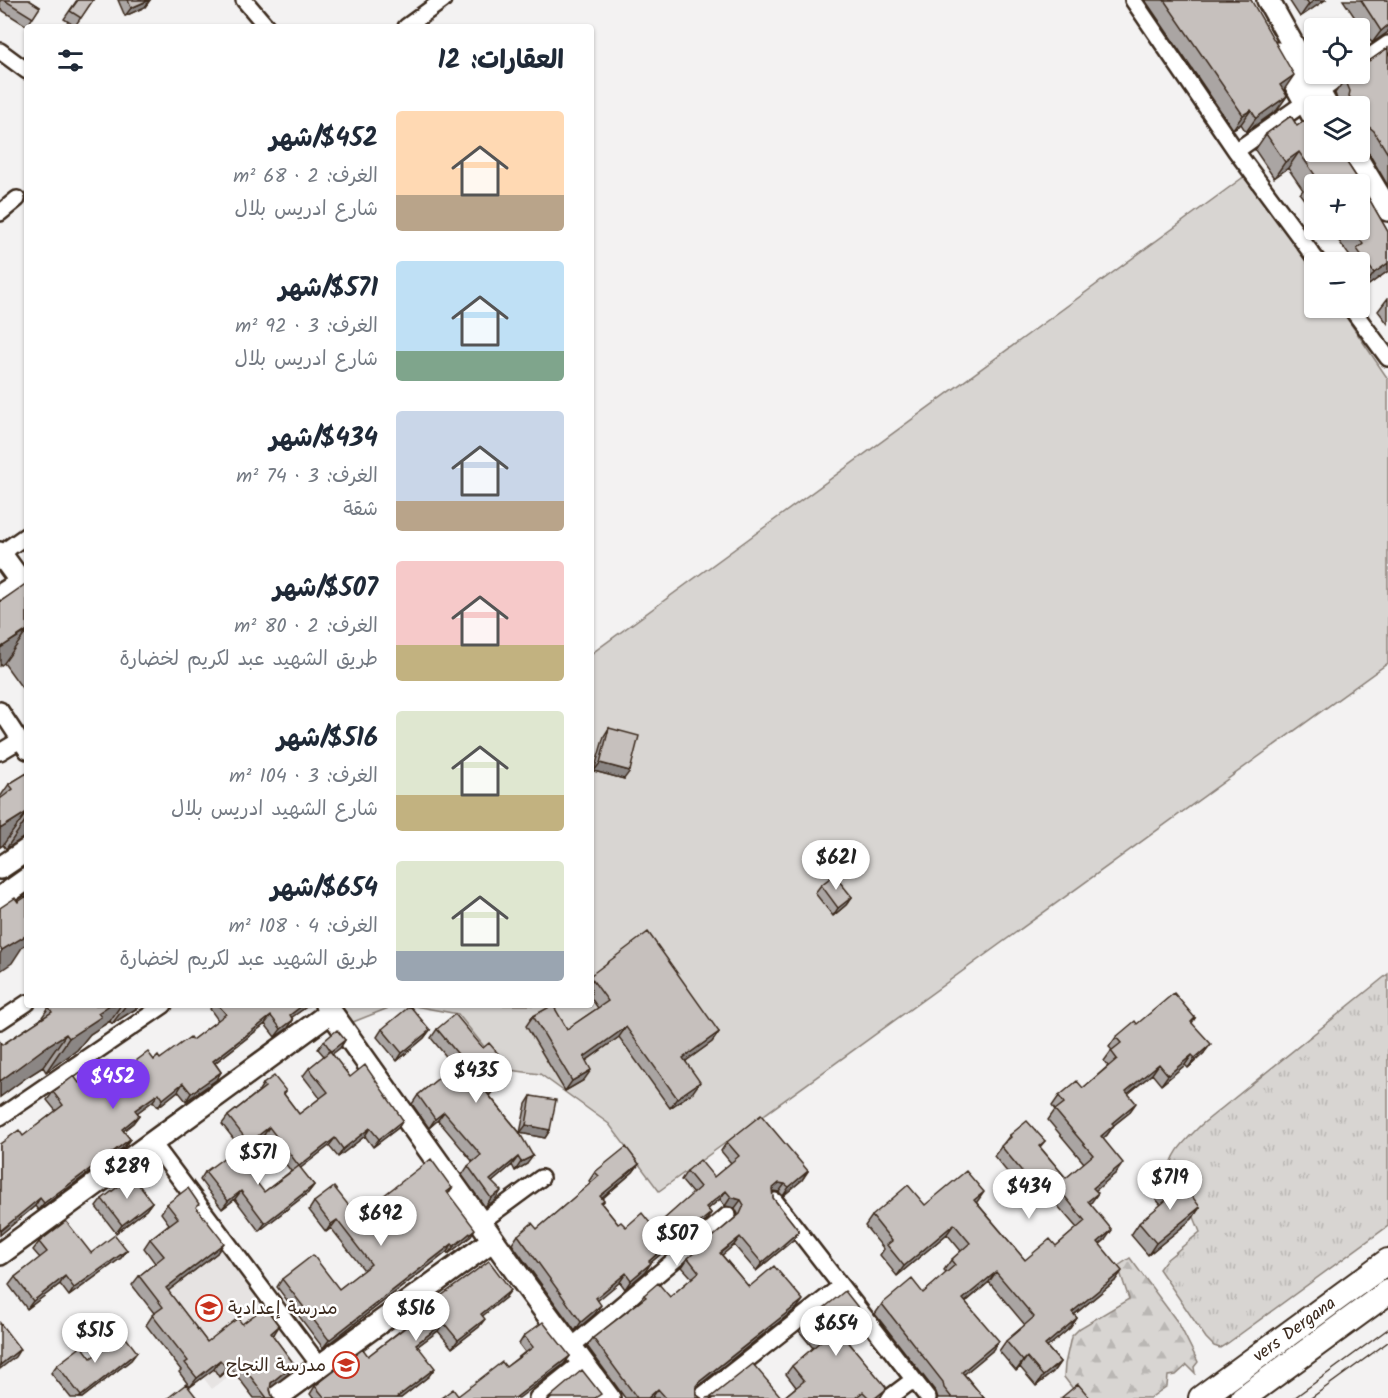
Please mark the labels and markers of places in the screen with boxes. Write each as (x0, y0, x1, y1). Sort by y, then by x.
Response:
pin: $621 (800, 840, 872, 891)
pin: $435 (440, 1053, 512, 1104)
pin: $452 (77, 1059, 149, 1110)
pin: $571 (222, 1135, 294, 1186)
pin: $289 (91, 1149, 163, 1200)
pin: $719 (1134, 1160, 1206, 1211)
pin: $434 (993, 1169, 1065, 1220)
pin: $692 (345, 1196, 417, 1247)
pin: $507 (641, 1216, 713, 1267)
pin: $516 (380, 1291, 452, 1342)
school or university icon: مدرسة إعدادية (194, 1293, 224, 1323)
place label: مدرسة إعدادية (228, 1295, 338, 1324)
pin: $654 (800, 1306, 872, 1357)
pin: $515 (59, 1313, 131, 1364)
school or university icon: مدرسة النجاح (331, 1350, 361, 1380)
place label: مدرسة النجاح (226, 1352, 326, 1381)

